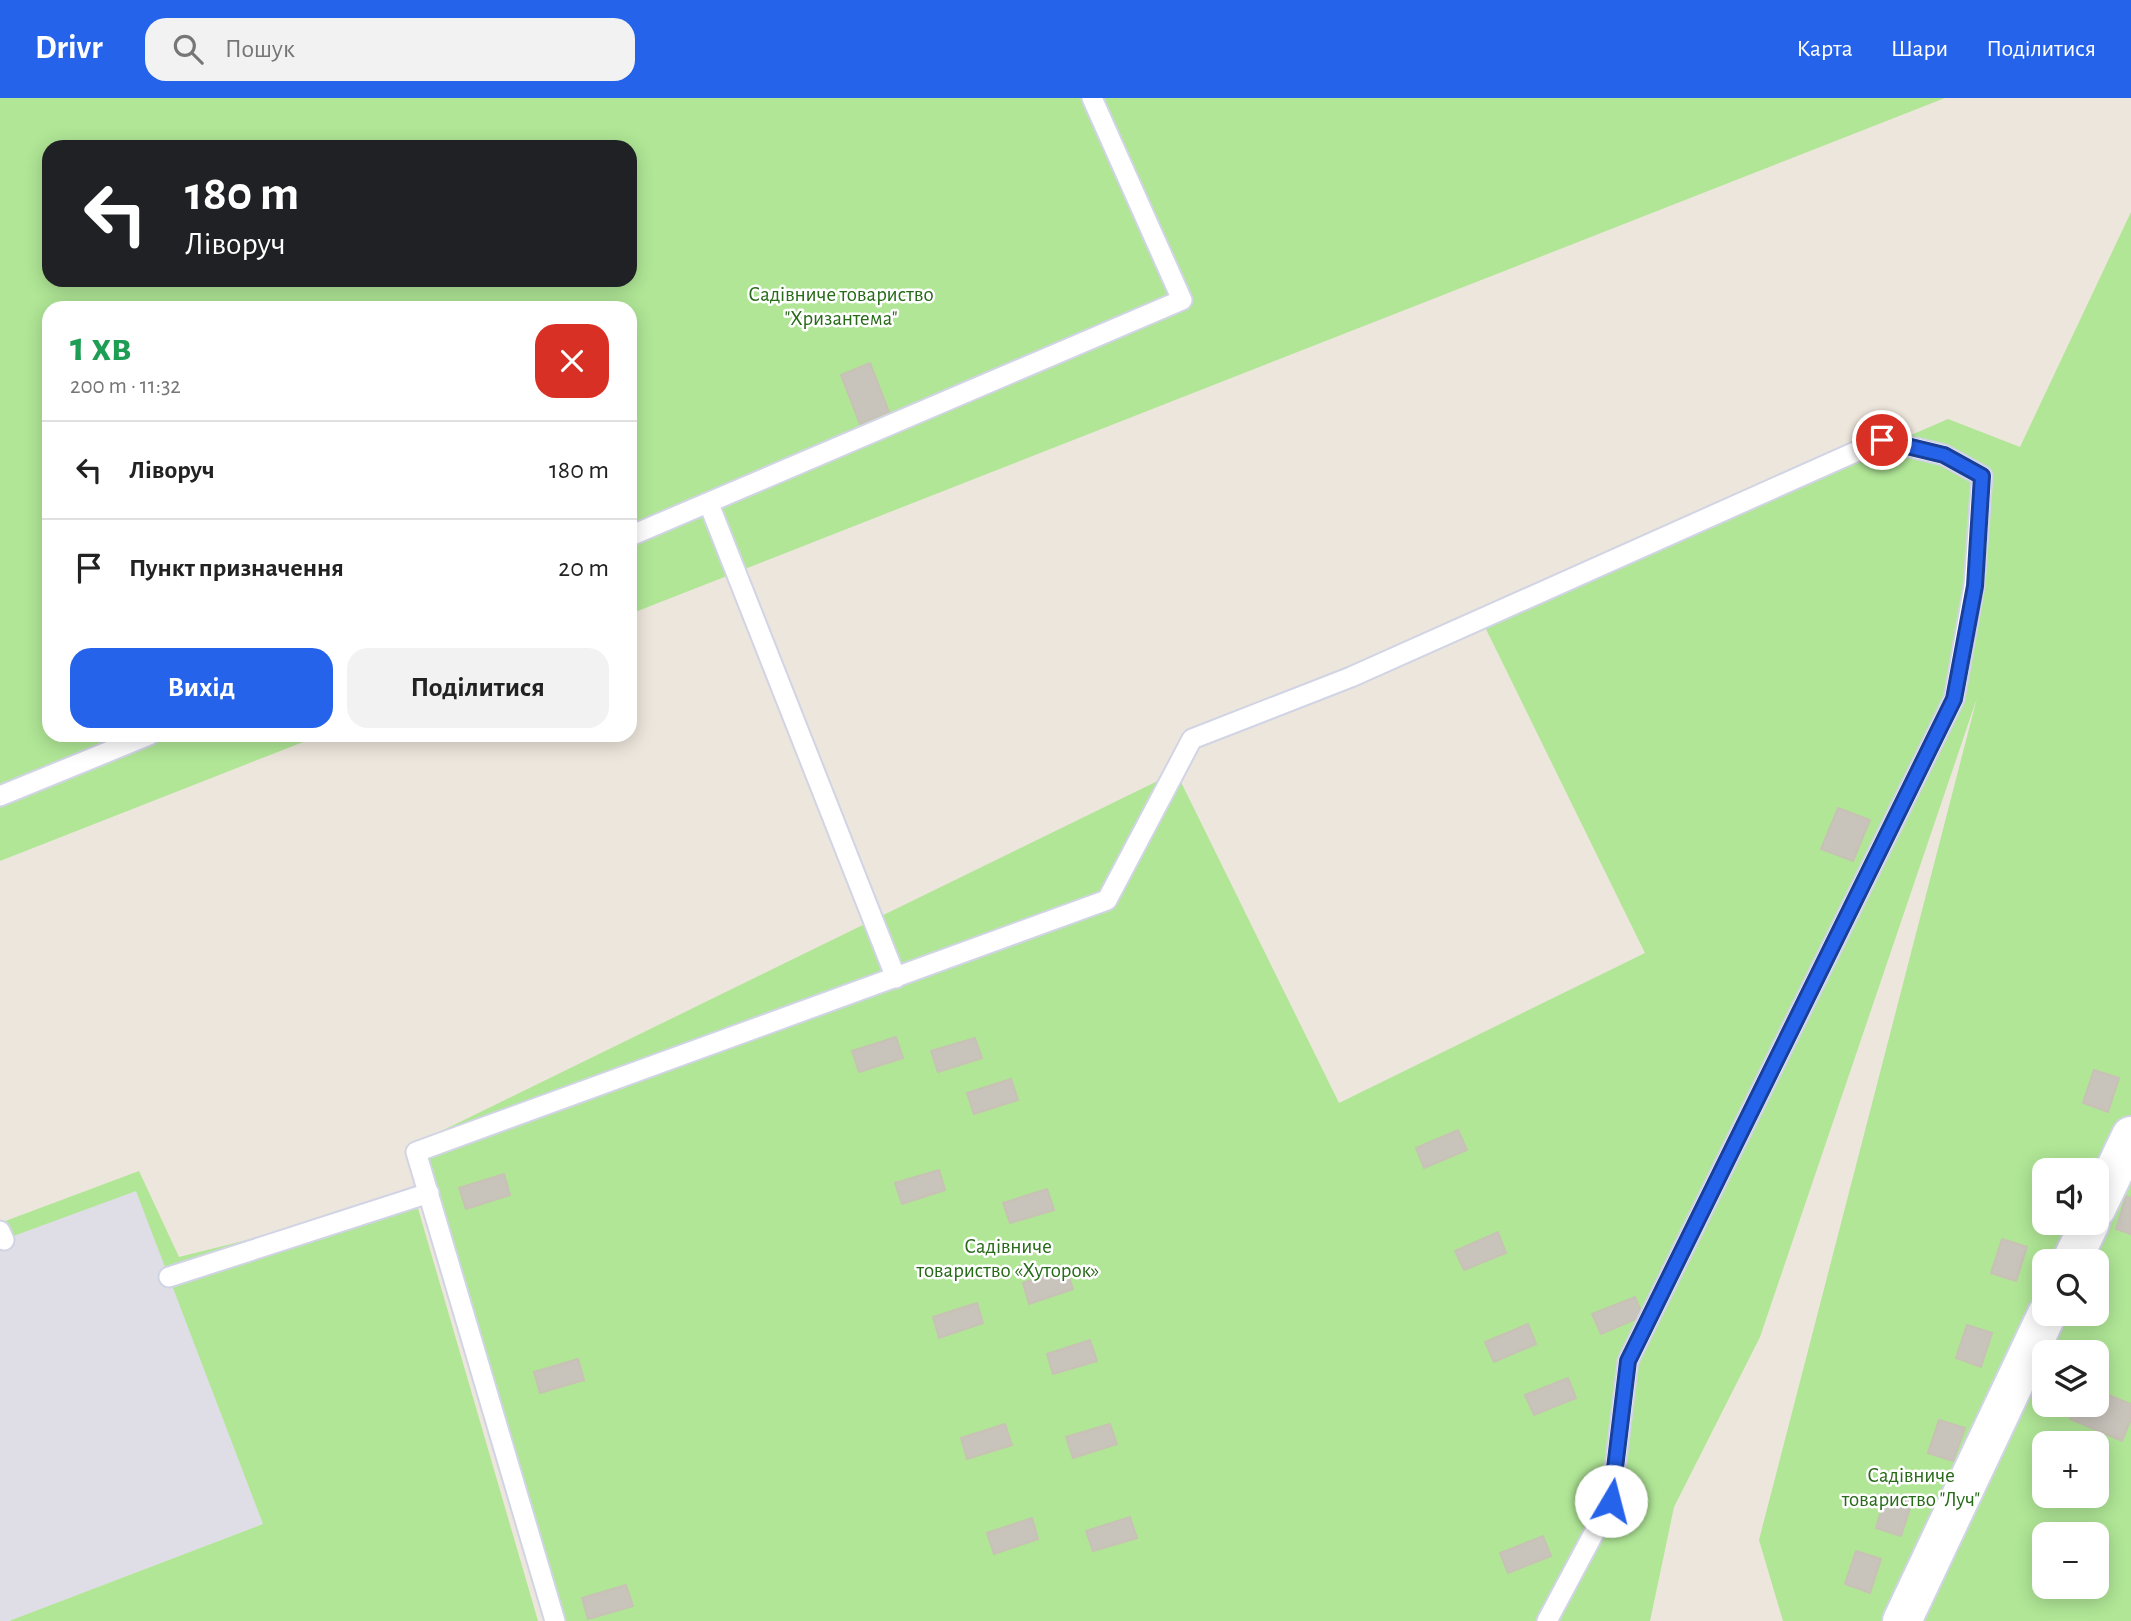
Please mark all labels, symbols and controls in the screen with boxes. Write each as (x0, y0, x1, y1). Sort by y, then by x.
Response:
search box (145, 18, 635, 81)
icon: search (169, 30, 207, 68)
text: Drivr (35, 32, 103, 65)
text: Пошук (225, 36, 295, 62)
text: Карта (1796, 37, 1853, 61)
text: Шари (1891, 37, 1948, 61)
text: Поділитися (1986, 37, 2096, 61)
icon: left (70, 168, 161, 259)
text: 180 m (185, 170, 299, 219)
text: Ліворуч (185, 228, 286, 260)
park label: Садівниче товариство "Хризантема" (748, 284, 934, 329)
button: close (535, 324, 609, 398)
text: 1 хв (70, 326, 132, 368)
text: 200 m · 11:32 (70, 375, 181, 398)
pin (1852, 410, 1912, 470)
icon: arrive (1863, 421, 1901, 459)
icon: left (70, 451, 108, 489)
text: Ліворуч (129, 457, 215, 483)
text: 180 m (549, 457, 609, 483)
icon: arrive (70, 549, 108, 587)
text: Пункт призначення (129, 555, 344, 581)
text: 20 m (558, 555, 609, 581)
button: Вихід (70, 648, 333, 728)
button: Поділитися (347, 648, 609, 728)
map controls (2032, 1158, 2109, 1599)
button: sound (2032, 1158, 2109, 1235)
park label: Садівниче товариство «Хуторок» (916, 1236, 1099, 1281)
button: search (2032, 1249, 2109, 1326)
button: layers (2032, 1340, 2109, 1417)
button: + (2032, 1431, 2109, 1508)
position arrow (1574, 1464, 1648, 1538)
park label: Садівниче товариство "Луч" (1841, 1465, 1980, 1510)
button: − (2032, 1522, 2109, 1599)

